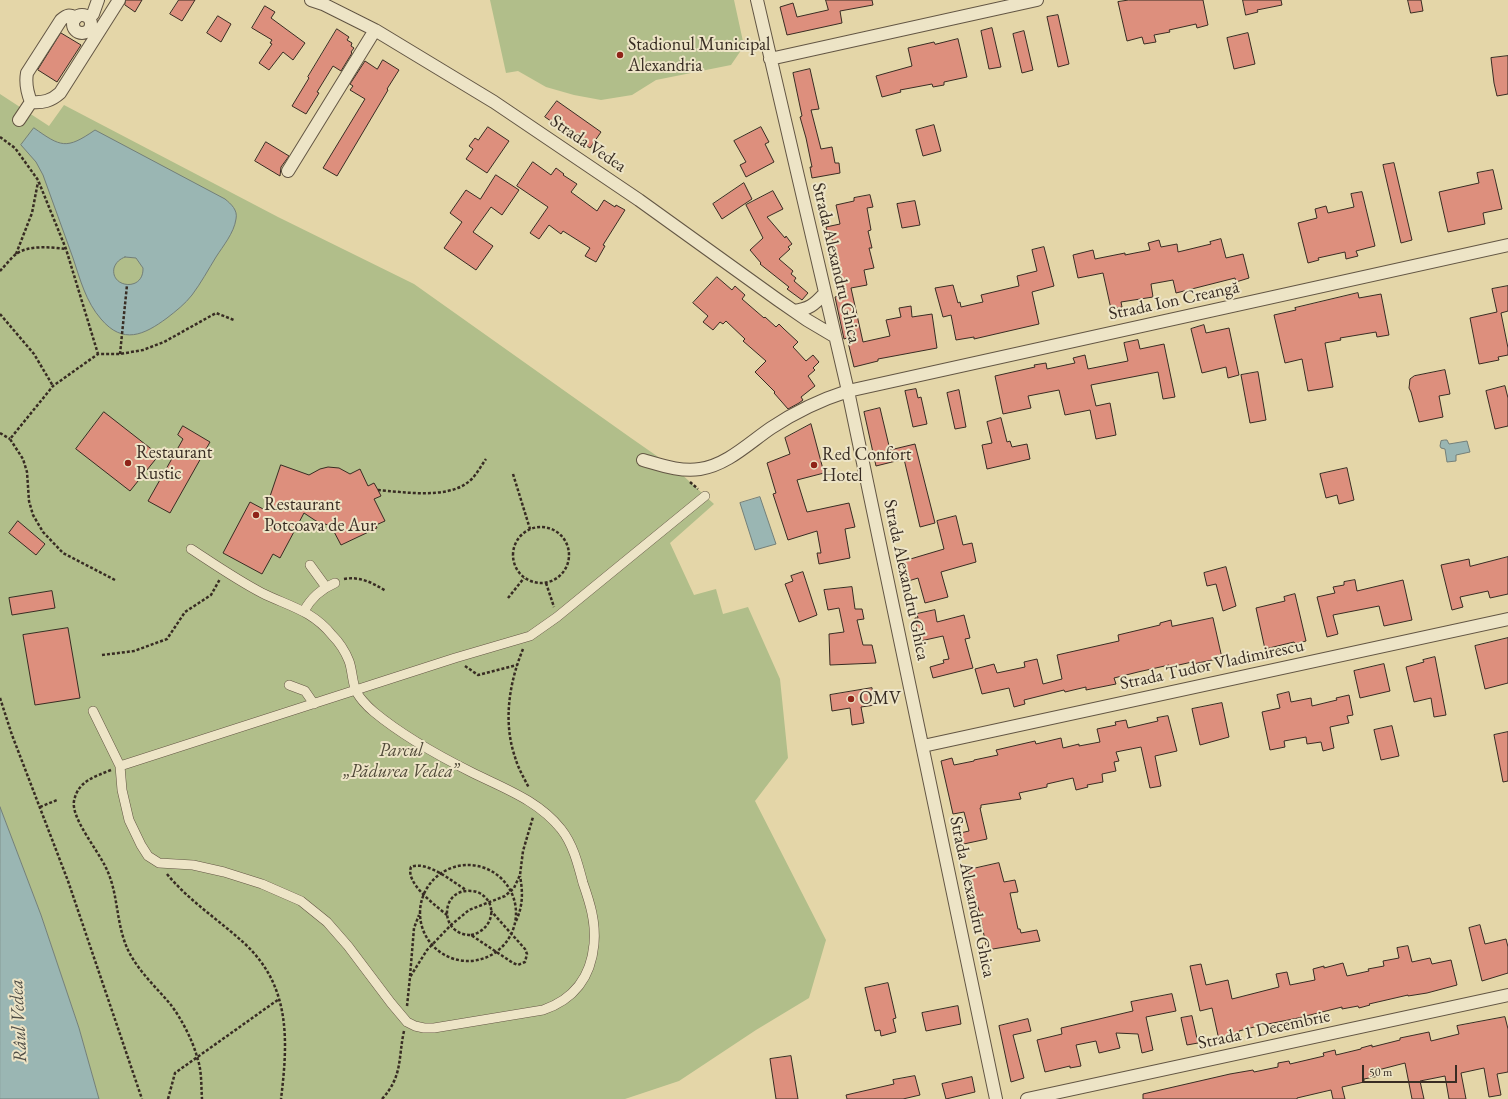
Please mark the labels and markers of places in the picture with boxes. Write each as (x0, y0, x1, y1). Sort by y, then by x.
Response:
place label: Stadionul Municipal Alexandria (628, 34, 770, 76)
marker: Stadionul Municipal Alexandria (615, 50, 625, 60)
place label: Restaurant Rustic (136, 442, 212, 484)
place label: Red Confort Hotel (822, 444, 911, 486)
marker: Restaurant Rustic (123, 458, 133, 468)
marker: Red Confort Hotel (809, 460, 819, 470)
place label: Restaurant Potcoava de Aur (264, 494, 376, 536)
marker: Restaurant Potcoava de Aur (251, 510, 261, 520)
place label: OMV (859, 688, 901, 710)
marker: OMV (846, 694, 856, 704)

